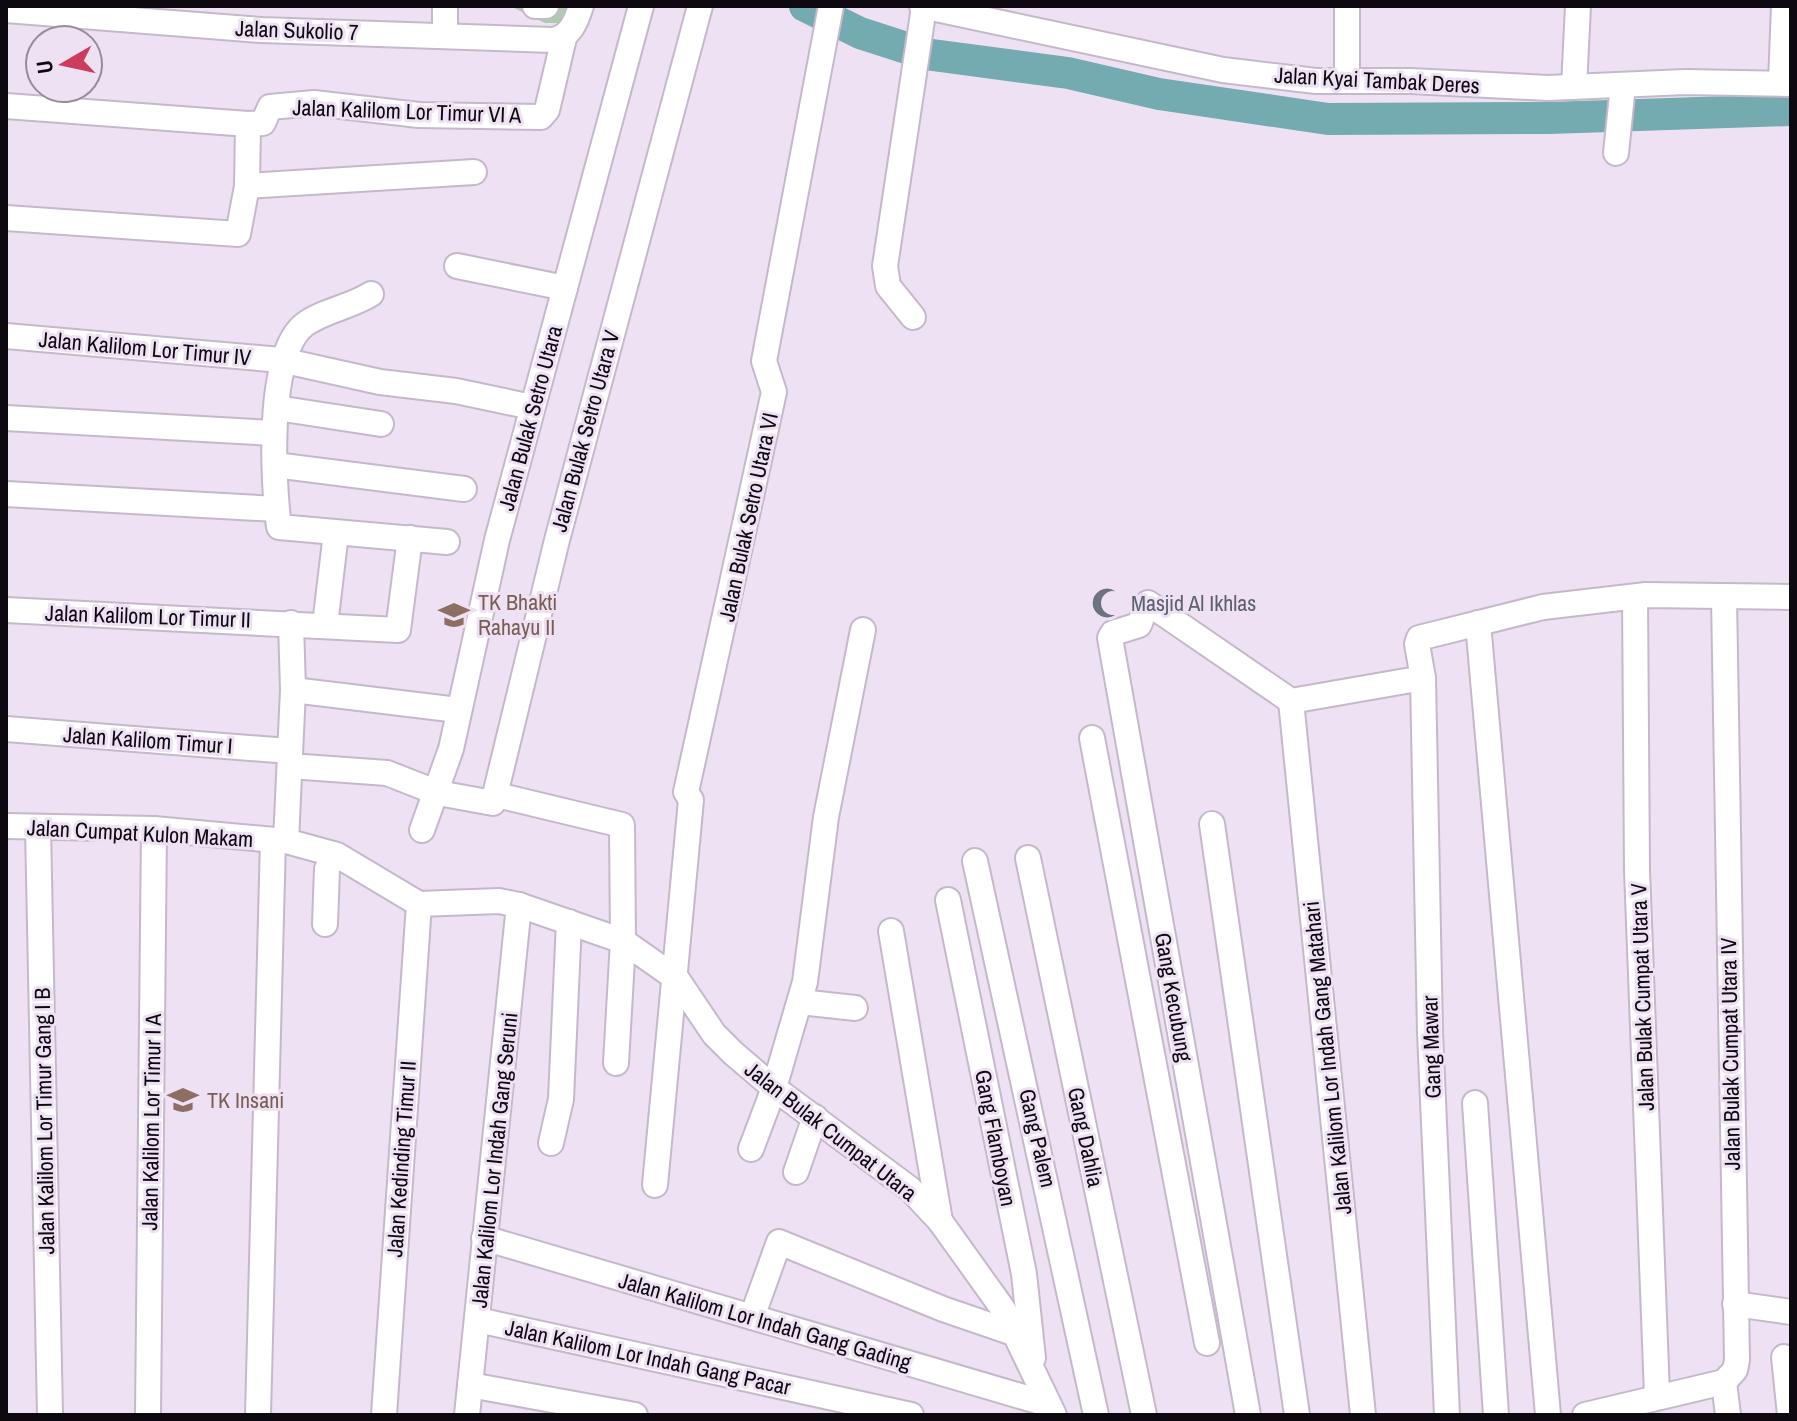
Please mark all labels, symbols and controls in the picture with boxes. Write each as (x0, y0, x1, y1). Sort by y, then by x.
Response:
street label: Jalan Sukolio 7 (235, 13, 359, 47)
north arrow (24, 24, 104, 104)
text: U (28, 58, 60, 76)
street label: Jalan Kyai Tambak Deres (1274, 60, 1480, 100)
street label: Jalan Kalilom Lor Timur VI A (292, 92, 523, 130)
street label: Jalan Bulak Setro Utara (491, 322, 569, 514)
street label: Jalan Kalilom Lor Timur IV (38, 324, 252, 372)
street label: Jalan Bulak Setro Utara V (544, 327, 626, 535)
street label: Jalan Bulak Setro Utara VI (711, 410, 785, 624)
mosque icon: Masjid Al Ikhlas (1090, 586, 1124, 620)
place label: TK Bhakti Rahayu II (478, 587, 557, 642)
place label: Masjid Al Ikhlas (1131, 588, 1256, 618)
street label: Jalan Kalilom Lor Timur II (45, 597, 251, 635)
school or university icon: TK Bhakti Rahayu II (437, 598, 471, 632)
street label: Jalan Kalilom Timur I (62, 719, 234, 761)
street label: Jalan Cumpat Kulon Makam (26, 812, 254, 854)
street label: Jalan Bulak Cumpat Utara V (1623, 883, 1661, 1111)
street label: Jalan Kalilom Lor Indah Gang Matahari (1296, 900, 1358, 1216)
street label: Gang Kecubung (1148, 930, 1200, 1064)
street label: Jalan Bulak Cumpat Utara IV (1713, 937, 1747, 1171)
street label: Jalan Kalilom Lor Timur Gang I B (27, 987, 61, 1255)
street label: Gang Mawar (1414, 995, 1448, 1099)
street label: Jalan Kalilom Lor Indah Gang Seruni (464, 1011, 524, 1309)
street label: Jalan Kalilom Lor Timur I A (134, 1012, 168, 1231)
street label: Jalan Bulak Cumpat Utara (739, 1054, 923, 1208)
street label: Jalan Kedinding Timur II (379, 1060, 423, 1258)
street label: Gang Flamboyan (968, 1067, 1024, 1209)
school or university icon: TK Insani (166, 1083, 200, 1117)
street label: Gang Dahlia (1061, 1084, 1111, 1190)
place label: TK Insani (207, 1085, 284, 1115)
street label: Gang Palem (1012, 1086, 1064, 1190)
street label: Jalan Kalilom Lor Indah Gang Gading (615, 1265, 915, 1377)
street label: Jalan Kalilom Lor Indah Gang Pacar (503, 1312, 793, 1402)

